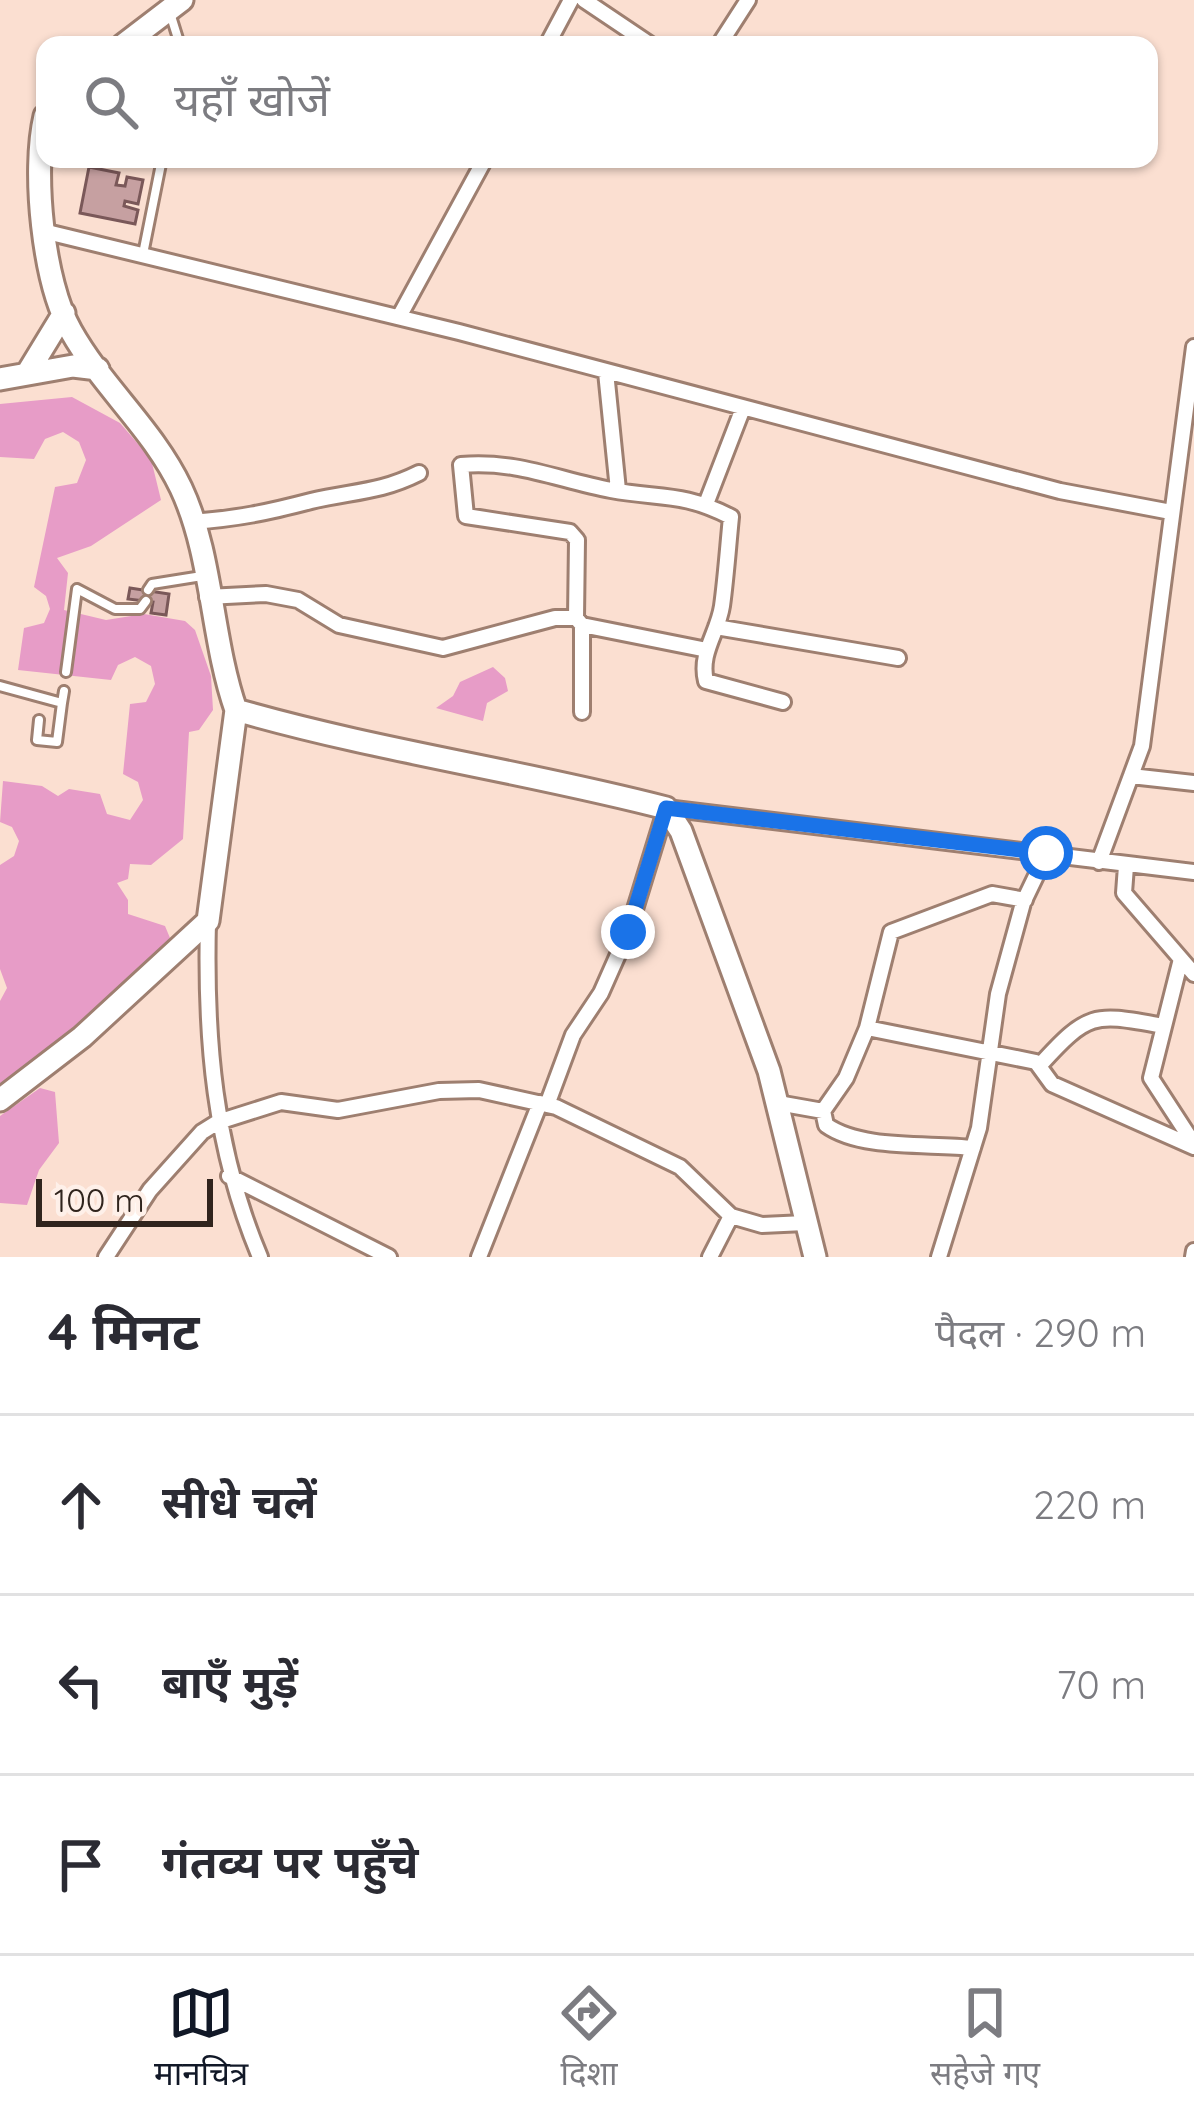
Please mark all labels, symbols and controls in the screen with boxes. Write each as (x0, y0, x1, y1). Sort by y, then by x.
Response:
search box (36, 36, 1158, 168)
icon: search (78, 69, 144, 135)
text: यहाँ खोजें (174, 71, 330, 127)
route start (1019, 826, 1073, 880)
route end (601, 905, 655, 959)
scale bar (36, 1173, 213, 1226)
text: 100 m (54, 1179, 145, 1220)
text: 4 मिनट (48, 1299, 199, 1363)
text: पैदल · 290 m (935, 1308, 1146, 1357)
icon: ahead (48, 1472, 114, 1538)
text: सीधे चलें (162, 1473, 316, 1529)
text: 220 m (1033, 1480, 1146, 1529)
icon: left (48, 1652, 114, 1718)
text: बाएँ मुड़ें (162, 1653, 298, 1709)
text: 70 m (1057, 1660, 1146, 1709)
icon: arrive (48, 1832, 114, 1898)
text: गंतव्य पर पहुँचे (162, 1833, 419, 1889)
tab: मानचित्र (154, 1980, 248, 2098)
tab: दिशा (556, 1980, 622, 2098)
tab: सहेजे गए (930, 1980, 1040, 2098)

